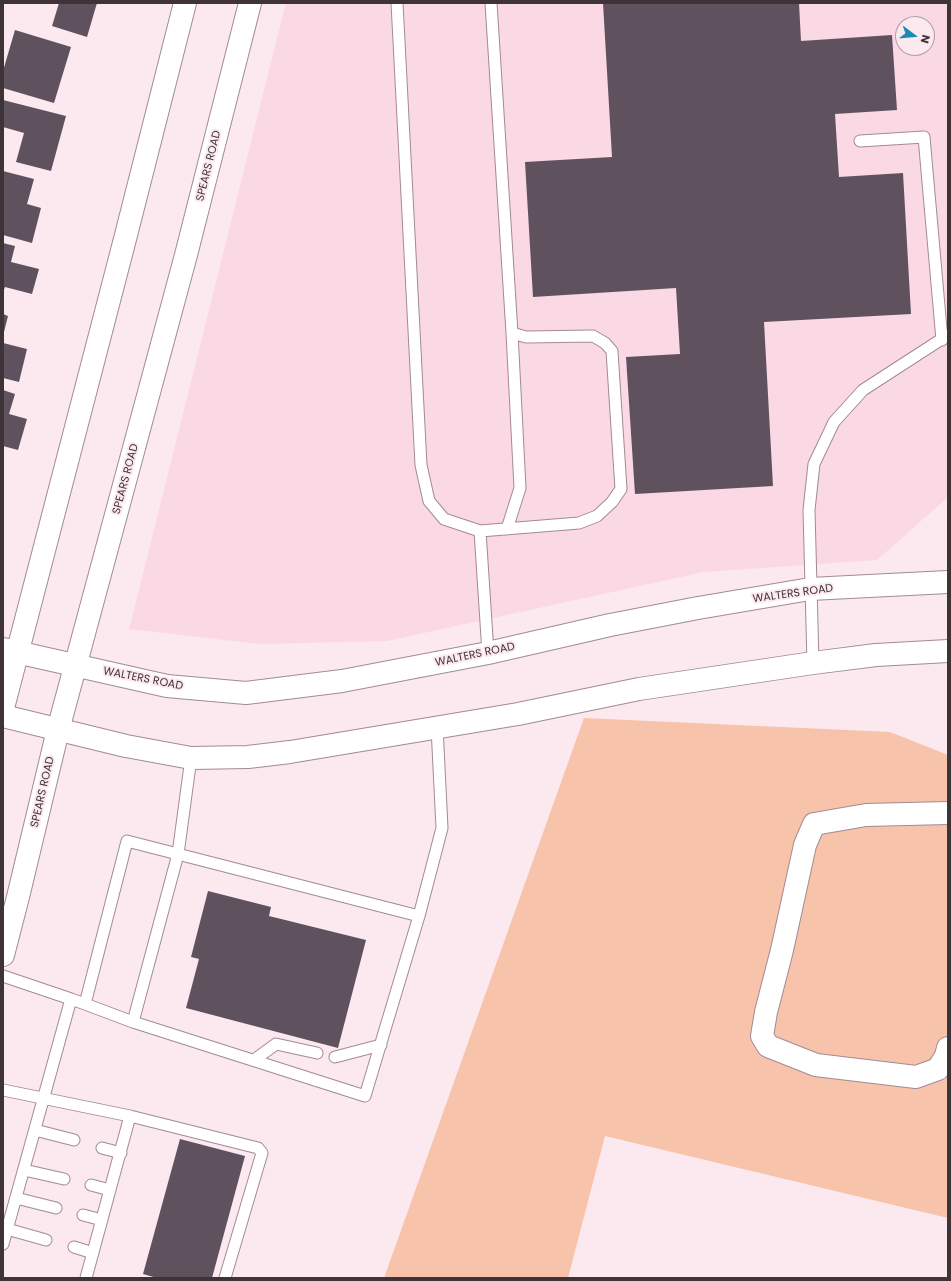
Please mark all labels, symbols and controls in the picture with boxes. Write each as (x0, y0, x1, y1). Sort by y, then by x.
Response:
north arrow (895, 16, 935, 56)
text: N (917, 33, 934, 45)
street label: SPEARS ROAD (194, 129, 224, 203)
street label: SPEARS ROAD (110, 442, 142, 516)
street label: WALTERS ROAD (752, 582, 834, 606)
street label: WALTERS ROAD (434, 640, 516, 670)
street label: WALTERS ROAD (102, 665, 184, 693)
street label: SPEARS ROAD (28, 755, 58, 829)

